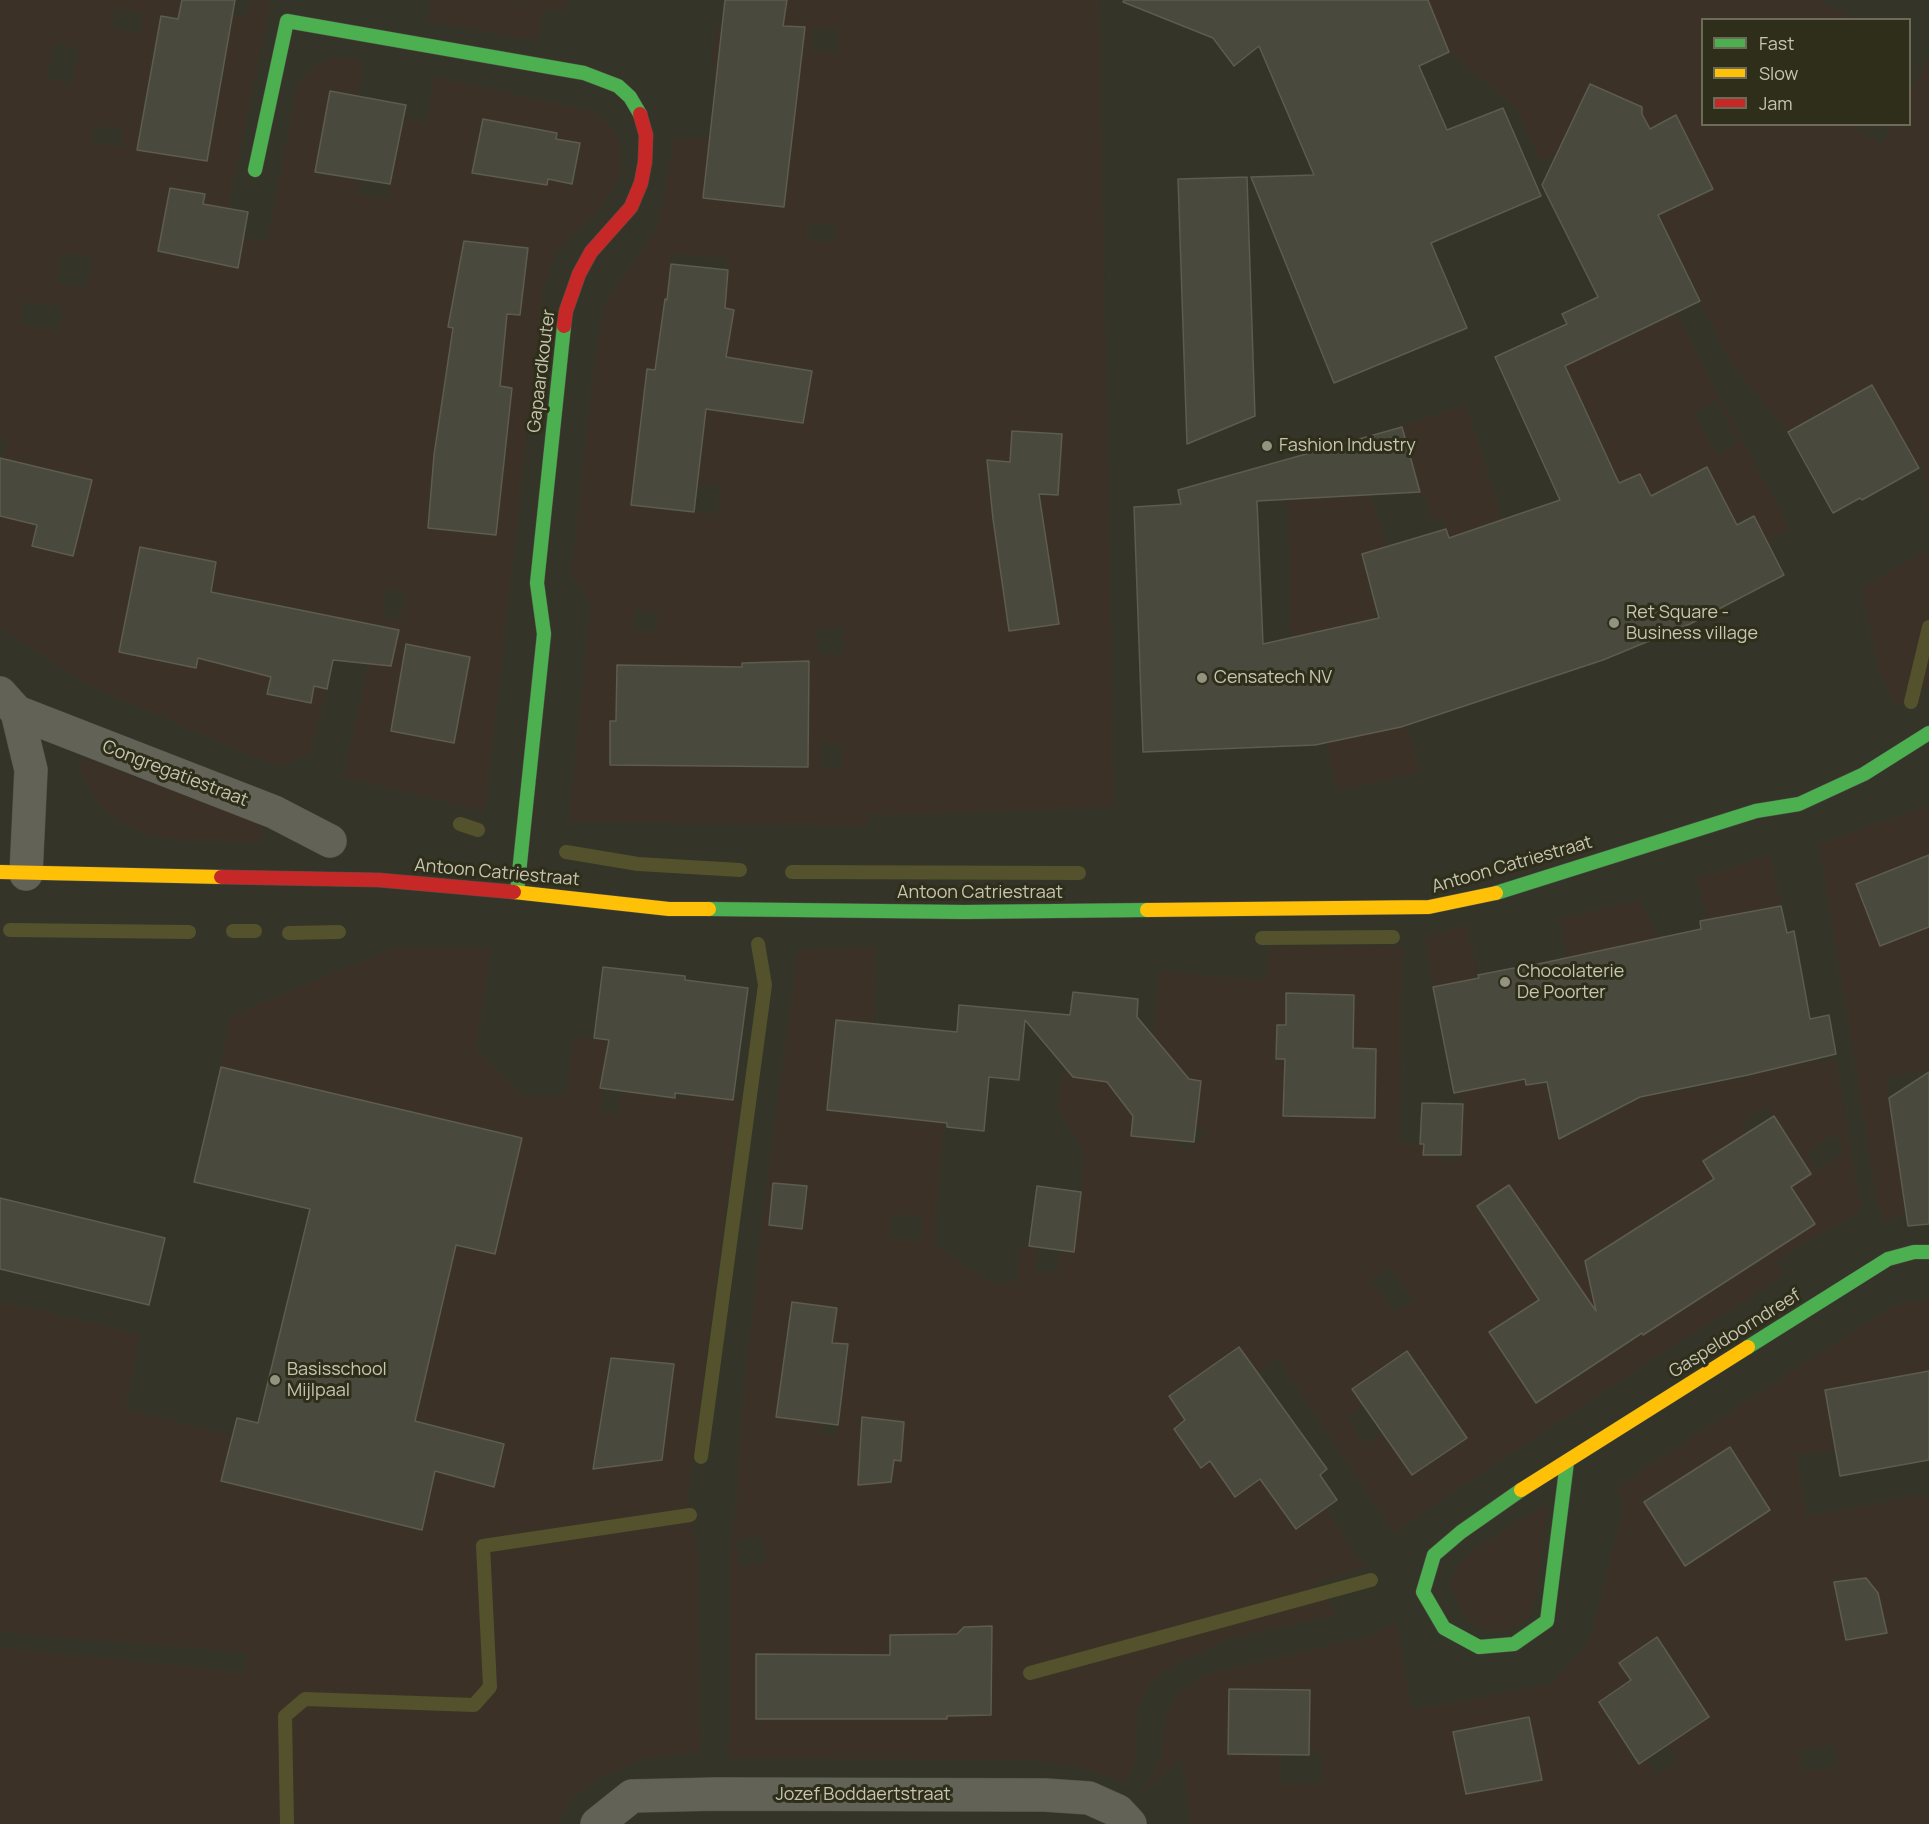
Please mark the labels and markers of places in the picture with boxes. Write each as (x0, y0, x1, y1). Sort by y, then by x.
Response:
place label: Fashion Industry (1279, 435, 1416, 457)
marker: Fashion Industry (1260, 439, 1274, 453)
place label: Ret Square - Business village (1626, 602, 1758, 644)
marker: Ret Square - Business village (1607, 616, 1621, 630)
place label: Censatech NV (1214, 667, 1332, 689)
marker: Censatech NV (1195, 671, 1209, 685)
place label: Chocolaterie De Poorter (1517, 961, 1624, 1004)
marker: Chocolaterie De Poorter (1498, 975, 1512, 989)
place label: Basisschool Mijlpaal (287, 1359, 387, 1402)
marker: Basisschool Mijlpaal (268, 1373, 282, 1387)

